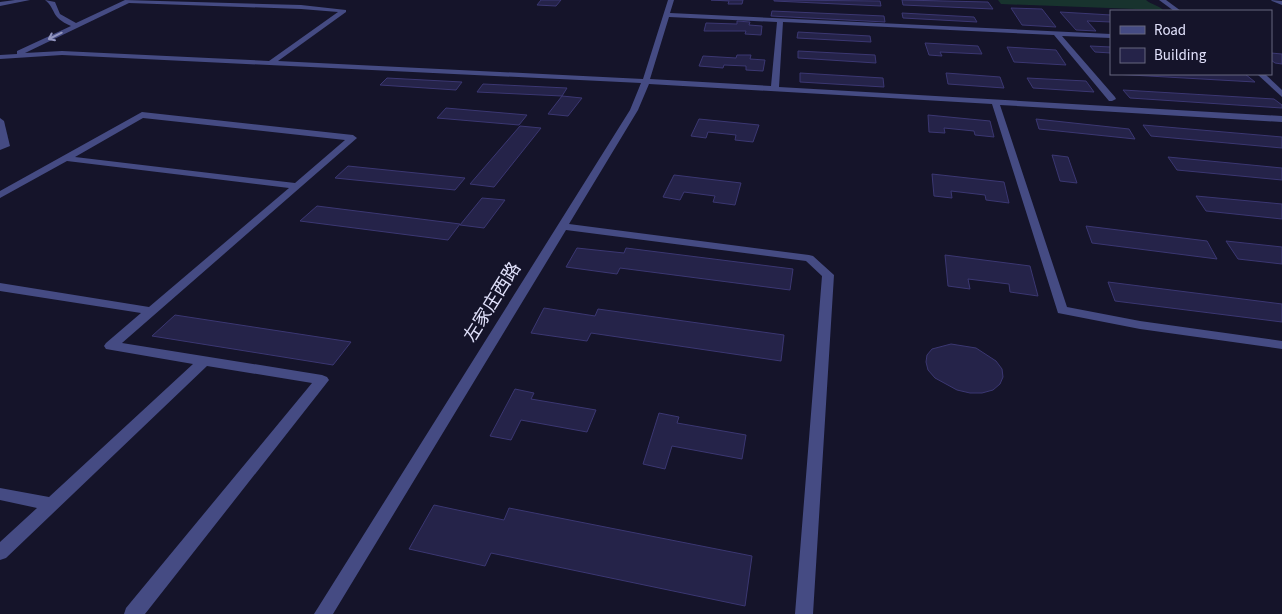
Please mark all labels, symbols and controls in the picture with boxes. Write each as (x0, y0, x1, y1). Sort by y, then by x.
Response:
legend (1110, 10, 1272, 75)
text: Road (1154, 20, 1186, 41)
one-way arrow (48, 32, 63, 41)
text: Building (1154, 45, 1207, 66)
street label: 左家庄西路 (458, 257, 527, 347)

